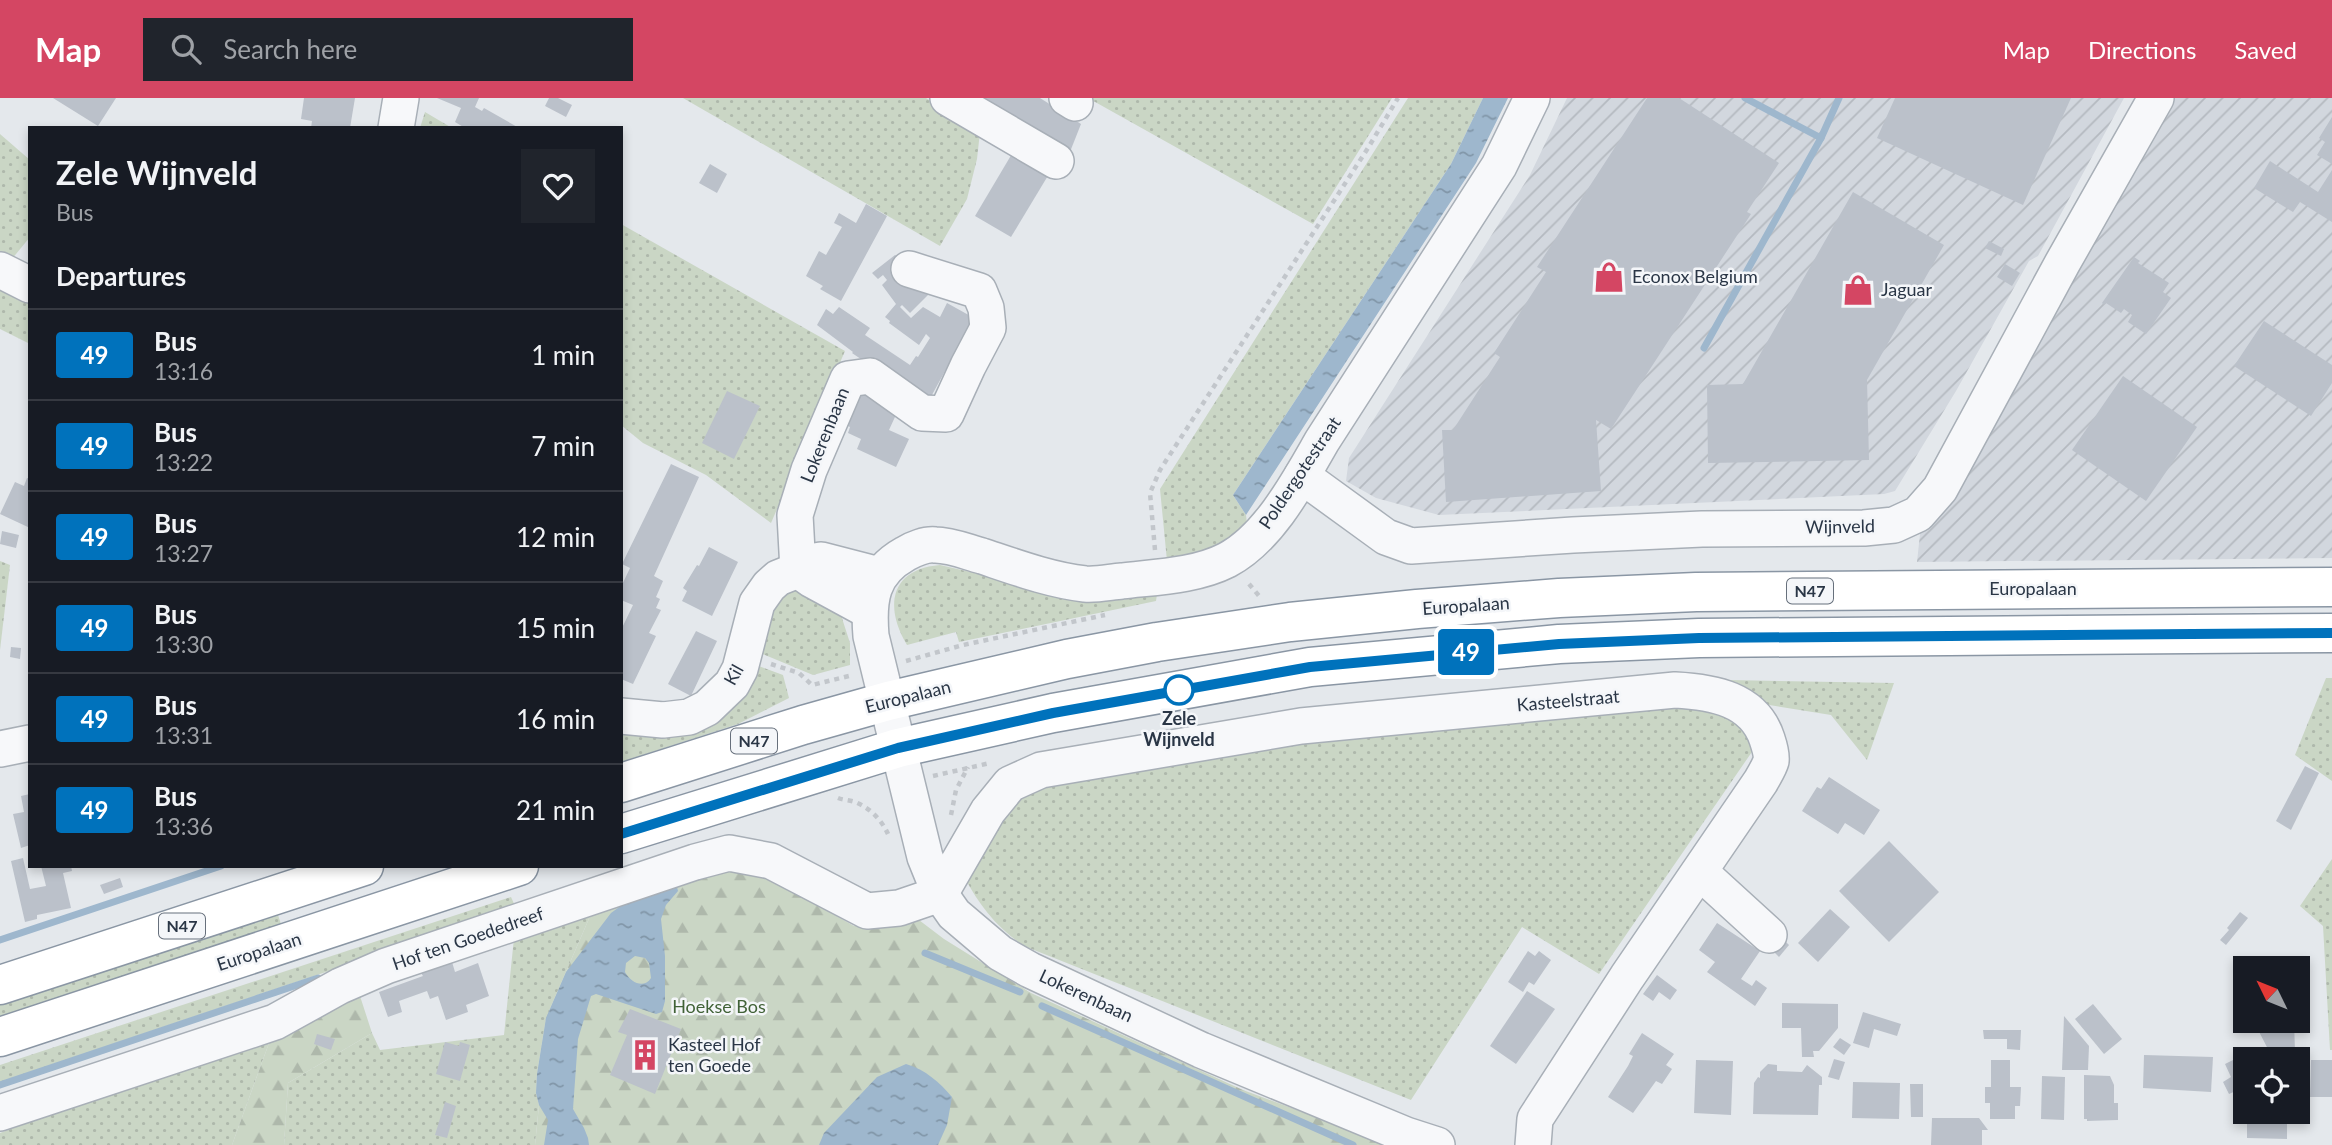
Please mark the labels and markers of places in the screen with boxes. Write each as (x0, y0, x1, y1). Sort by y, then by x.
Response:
shop icon: Econox Belgium (1592, 260, 1626, 294)
place label: Econox Belgium (1632, 265, 1758, 287)
shop icon: Jaguar (1841, 273, 1875, 307)
place label: Jaguar (1881, 278, 1933, 300)
marker: Zele Wijnveld (1164, 675, 1194, 705)
place label: Zele Wijnveld (1143, 707, 1215, 750)
place label: Kasteel Hof ten Goede (668, 1033, 761, 1076)
building icon: Kasteel Hof ten Goede (628, 1038, 662, 1072)

